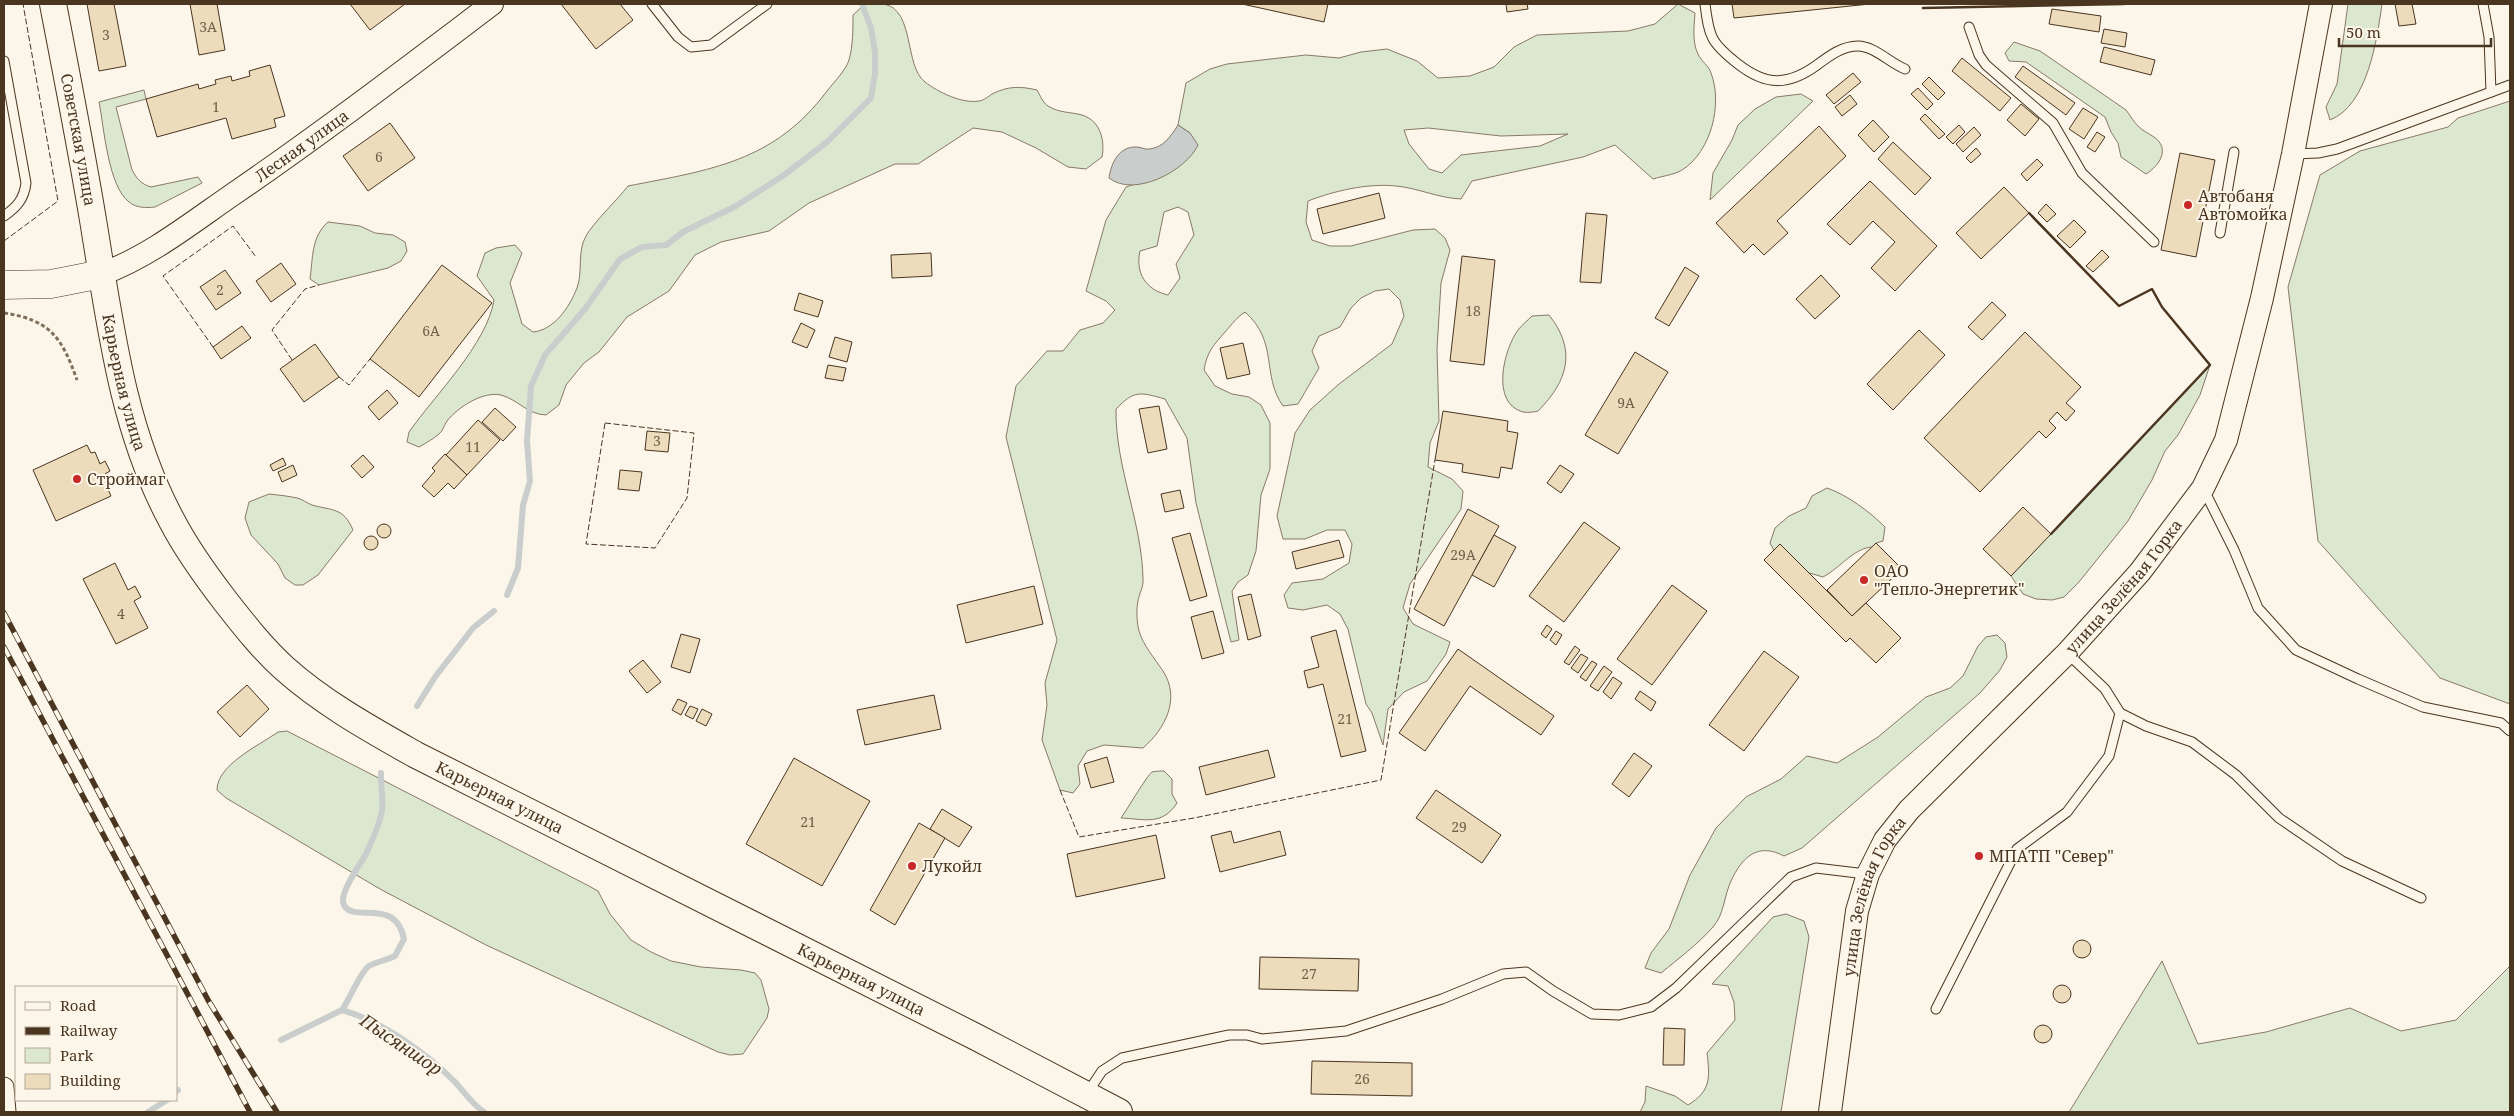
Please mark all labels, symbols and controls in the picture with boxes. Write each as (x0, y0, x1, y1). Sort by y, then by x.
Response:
scale bar (2339, 15, 2492, 47)
house number: 3А (199, 17, 217, 36)
text: 50 m (2346, 22, 2381, 42)
house number: 3 (102, 25, 110, 44)
street label: Советская улица (56, 72, 101, 208)
house number: 1 (212, 97, 220, 116)
street label: Лесная улица (250, 104, 353, 187)
house number: 6 (375, 147, 383, 166)
place label: Автобаня Автомойка (2198, 185, 2288, 225)
marker: Автобаня Автомойка (2182, 199, 2194, 211)
house number: 2 (216, 280, 224, 299)
house number: 18 (1465, 301, 1481, 320)
street label: Карьерная улица (97, 312, 152, 454)
house number: 6А (422, 321, 440, 340)
house number: 9А (1617, 393, 1635, 412)
house number: 3 (653, 431, 661, 450)
house number: 11 (465, 437, 481, 456)
place label: Строймаг (87, 468, 166, 490)
marker: Строймаг (71, 473, 83, 485)
street label: улица Зелёная Горка (2060, 515, 2187, 659)
house number: 29А (1450, 545, 1476, 564)
place label: ОАО "Тепло-Энергетик" (1874, 560, 2025, 600)
marker: ОАО "Тепло-Энергетик" (1858, 574, 1870, 586)
house number: 4 (117, 604, 125, 623)
house number: 21 (1337, 709, 1353, 728)
street label: Карьерная улица (432, 756, 567, 839)
street label: улица Зелёная Горка (1837, 811, 1911, 978)
house number: 21 (800, 812, 816, 831)
house number: 29 (1451, 817, 1467, 836)
place label: МПАТП "Север" (1989, 845, 2114, 867)
marker: МПАТП "Север" (1973, 850, 1985, 862)
place label: Лукойл (922, 855, 982, 877)
marker: Лукойл (906, 860, 918, 872)
street label: Карьерная улица (794, 938, 929, 1021)
house number: 27 (1301, 964, 1317, 983)
legend (15, 986, 178, 1101)
text: Road (60, 995, 96, 1015)
water label: Пысяншор (355, 1007, 447, 1080)
text: Railway (60, 1020, 118, 1040)
text: Park (60, 1045, 94, 1065)
house number: 26 (1354, 1069, 1370, 1088)
text: Building (60, 1070, 121, 1090)

